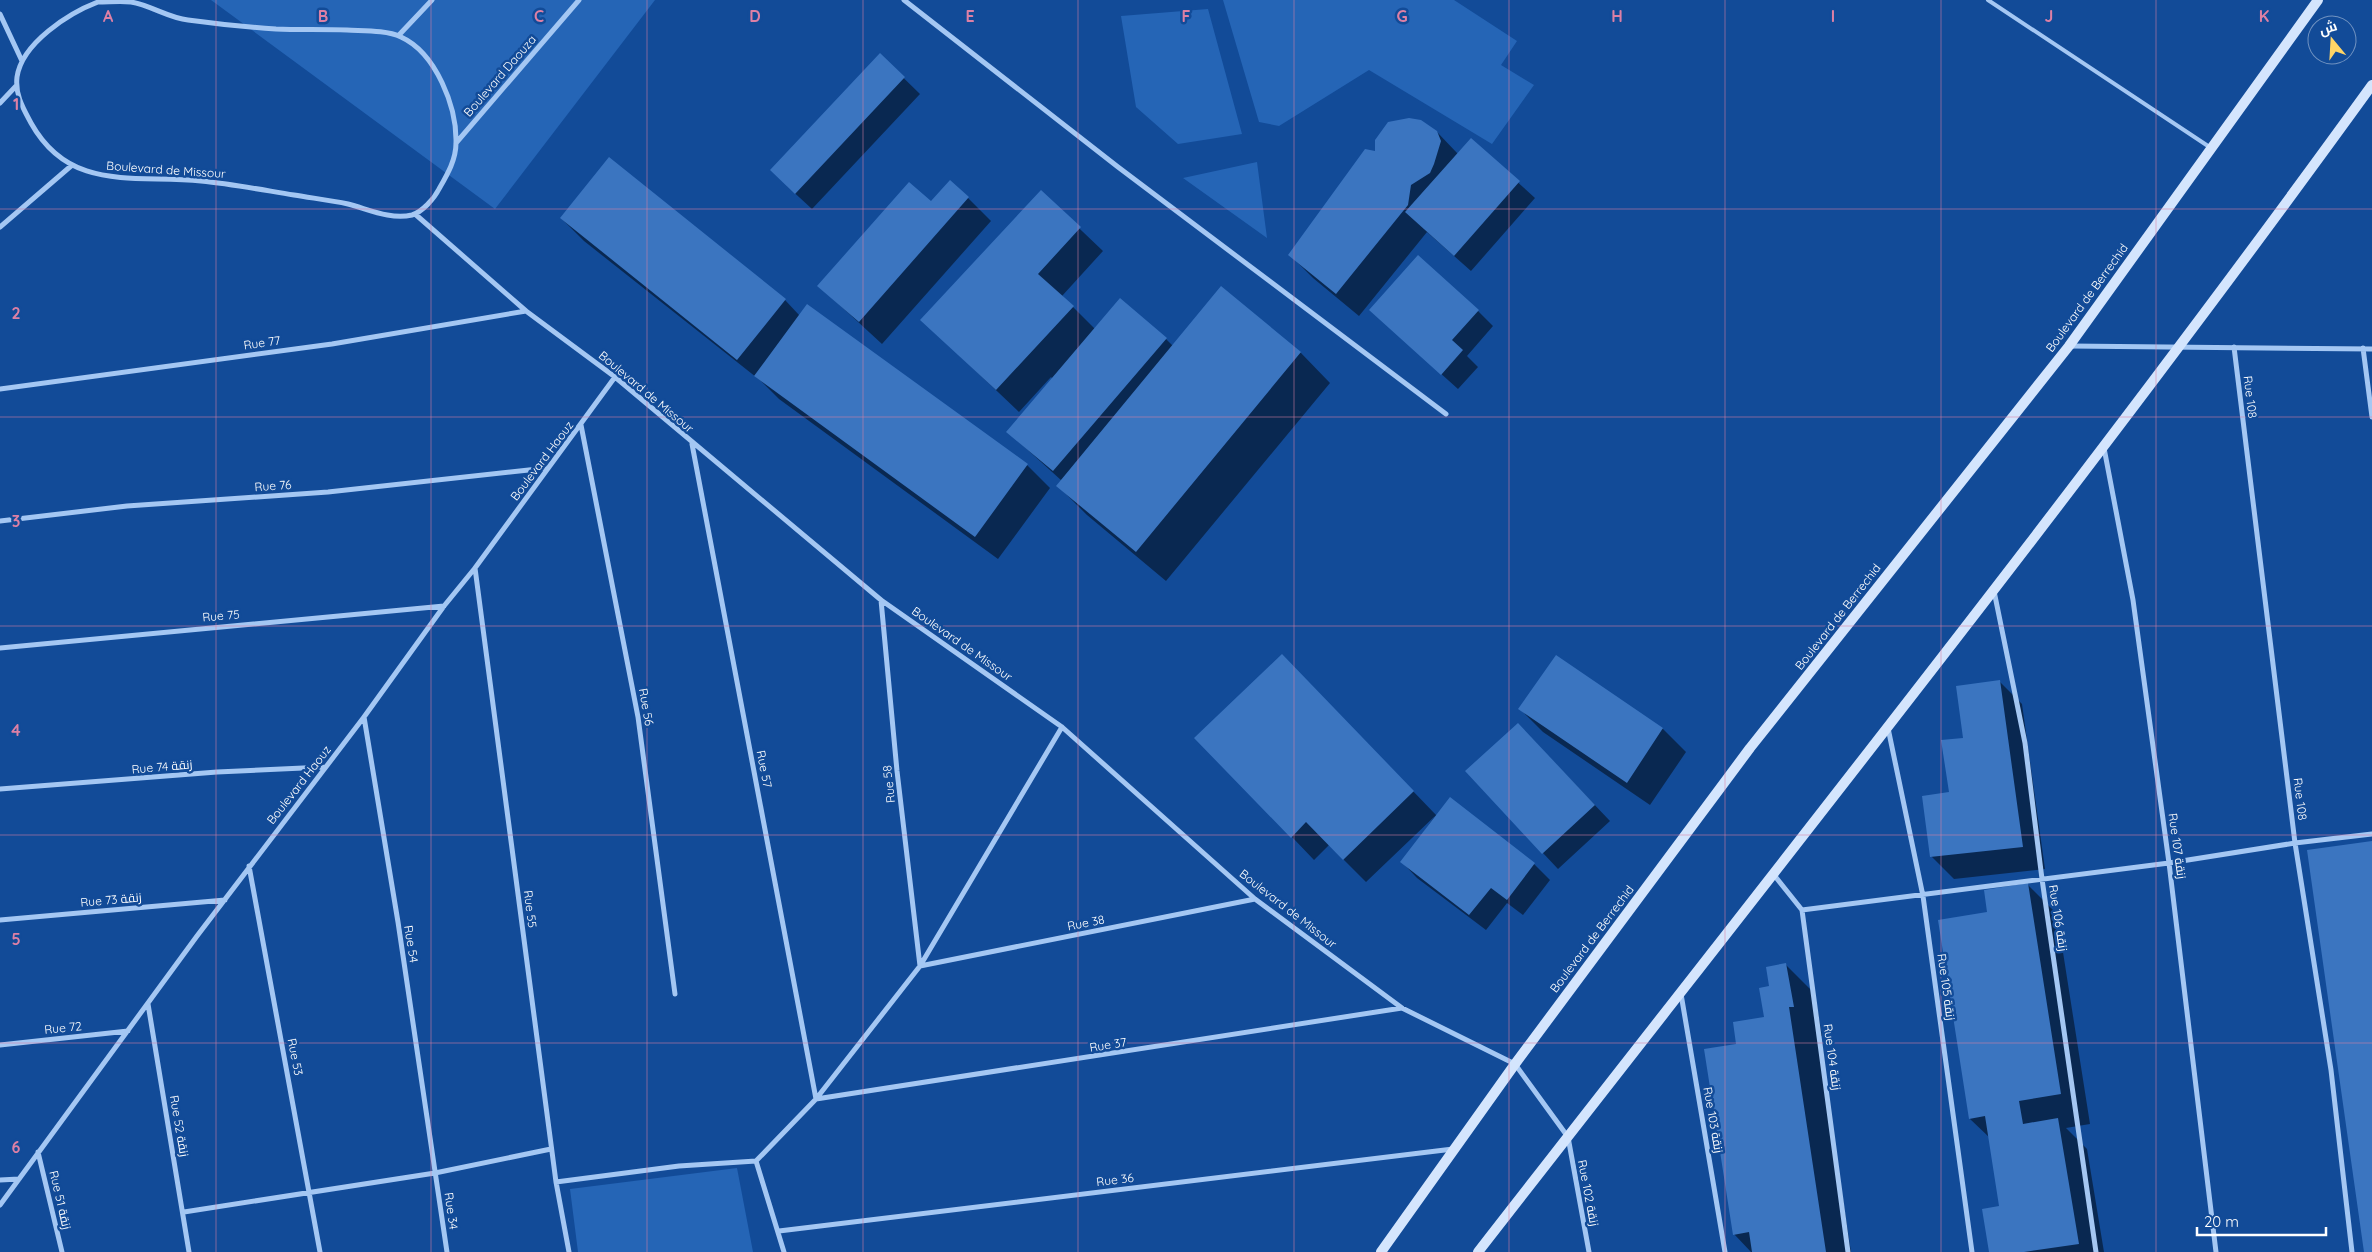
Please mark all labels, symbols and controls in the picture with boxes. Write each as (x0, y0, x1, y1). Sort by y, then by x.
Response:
text: A (103, 6, 114, 26)
text: B (318, 6, 328, 26)
text: C (534, 6, 544, 26)
text: D (749, 6, 761, 26)
text: E (965, 6, 975, 26)
text: F (1182, 6, 1191, 26)
text: G (1396, 6, 1408, 26)
text: H (1611, 6, 1623, 26)
text: I (1831, 6, 1835, 26)
text: J (2045, 6, 2053, 26)
text: K (2259, 6, 2269, 26)
north arrow (2307, 15, 2357, 65)
text: ش (2317, 16, 2339, 39)
street label: Boulevard Daouza (460, 32, 539, 119)
text: 1 (13, 94, 19, 114)
street label: Boulevard de Missour (106, 158, 227, 181)
street label: Boulevard de Berrechid (2042, 241, 2131, 355)
text: 2 (11, 303, 21, 323)
street label: Rue 77 (243, 332, 281, 353)
street label: Boulevard de Missour (596, 347, 697, 436)
street label: Rue 108 (2240, 375, 2261, 419)
street label: Boulevard Haouz (507, 418, 576, 503)
street label: Rue 76 (254, 477, 293, 494)
text: 3 (12, 511, 20, 531)
street label: Boulevard de Berrechid (1792, 561, 1884, 673)
street label: Boulevard de Missour (909, 603, 1016, 684)
street label: Rue 75 (202, 606, 240, 625)
street label: Rue 56 (636, 687, 657, 727)
text: 4 (11, 720, 21, 740)
street label: Boulevard Haouz (263, 742, 334, 827)
street label: Rue 57 (754, 749, 775, 789)
street label: Rue 74 زنقة (131, 756, 193, 777)
street label: Rue 58 (879, 764, 898, 804)
street label: Rue 108 (2290, 777, 2311, 821)
street label: Rue 107 زنقة (2165, 812, 2190, 880)
street label: Boulevard de Missour (1237, 866, 1340, 952)
street label: Boulevard de Berrechid (1546, 882, 1637, 995)
street label: Rue 106 زنقة (2046, 884, 2071, 952)
street label: Rue 73 زنقة (80, 889, 142, 910)
street label: Rue 55 (521, 889, 540, 929)
street label: Rue 38 (1066, 912, 1106, 933)
street label: Rue 54 (401, 924, 422, 964)
text: 5 (11, 929, 21, 949)
street label: Rue 105 زنقة (1934, 953, 1959, 1021)
street label: Rue 72 (43, 1018, 83, 1037)
street label: Rue 104 زنقة (1820, 1023, 1845, 1091)
street label: Rue 37 (1088, 1034, 1127, 1055)
street label: Rue 53 (285, 1037, 306, 1077)
street label: Rue 103 زنقة (1700, 1086, 1727, 1154)
street label: Rue 52 زنقة (167, 1094, 192, 1158)
text: 6 (12, 1137, 21, 1157)
street label: Rue 102 زنقة (1575, 1158, 1602, 1227)
street label: Rue 51 زنقة (46, 1169, 75, 1231)
street label: Rue 36 (1095, 1170, 1135, 1189)
street label: Rue 34 (441, 1191, 462, 1231)
scale bar (2197, 1204, 2326, 1236)
text: 20 m (2204, 1212, 2239, 1231)

